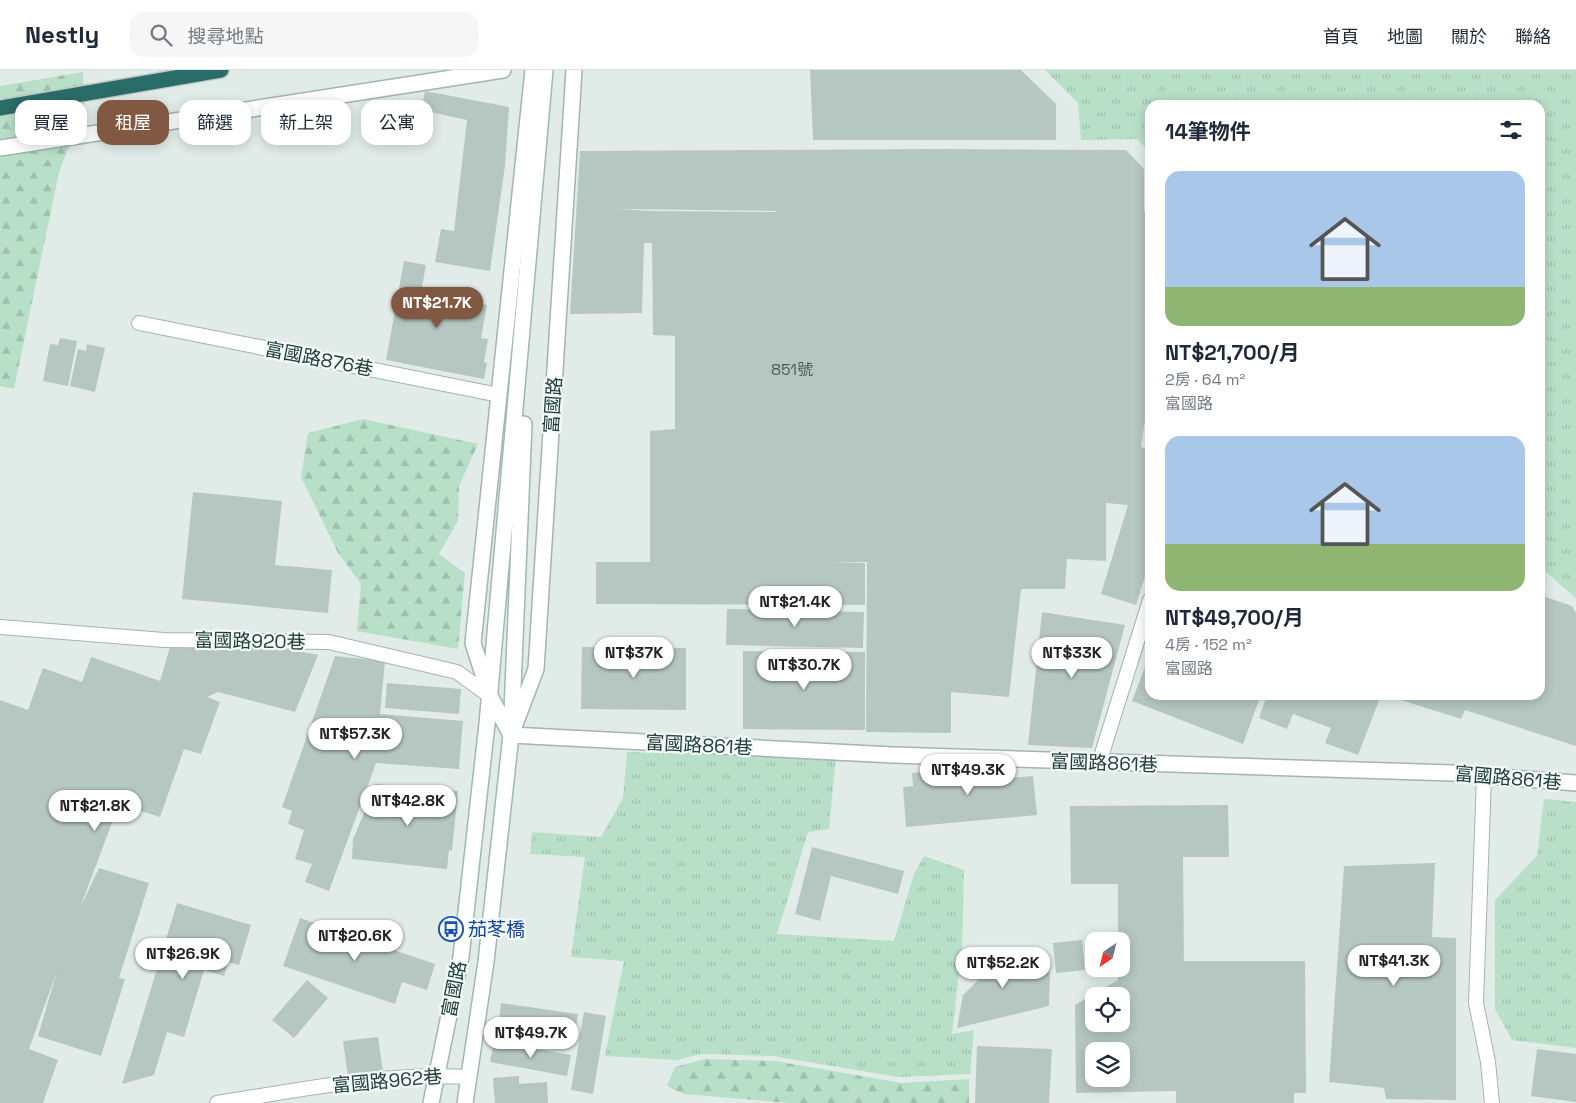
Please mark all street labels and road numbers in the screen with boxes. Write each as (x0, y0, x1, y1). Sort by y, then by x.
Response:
street label: 富國路876巷 (263, 336, 375, 382)
street label: 富國路 (539, 376, 567, 434)
street label: 富國路920巷 (194, 628, 306, 654)
street label: 富國路861巷 (645, 730, 753, 760)
street label: 富國路861巷 (1050, 749, 1158, 777)
street label: 富國路861巷 (1453, 761, 1563, 795)
street label: 富國路 (436, 959, 472, 1019)
street label: 富國路962巷 (331, 1064, 443, 1098)

